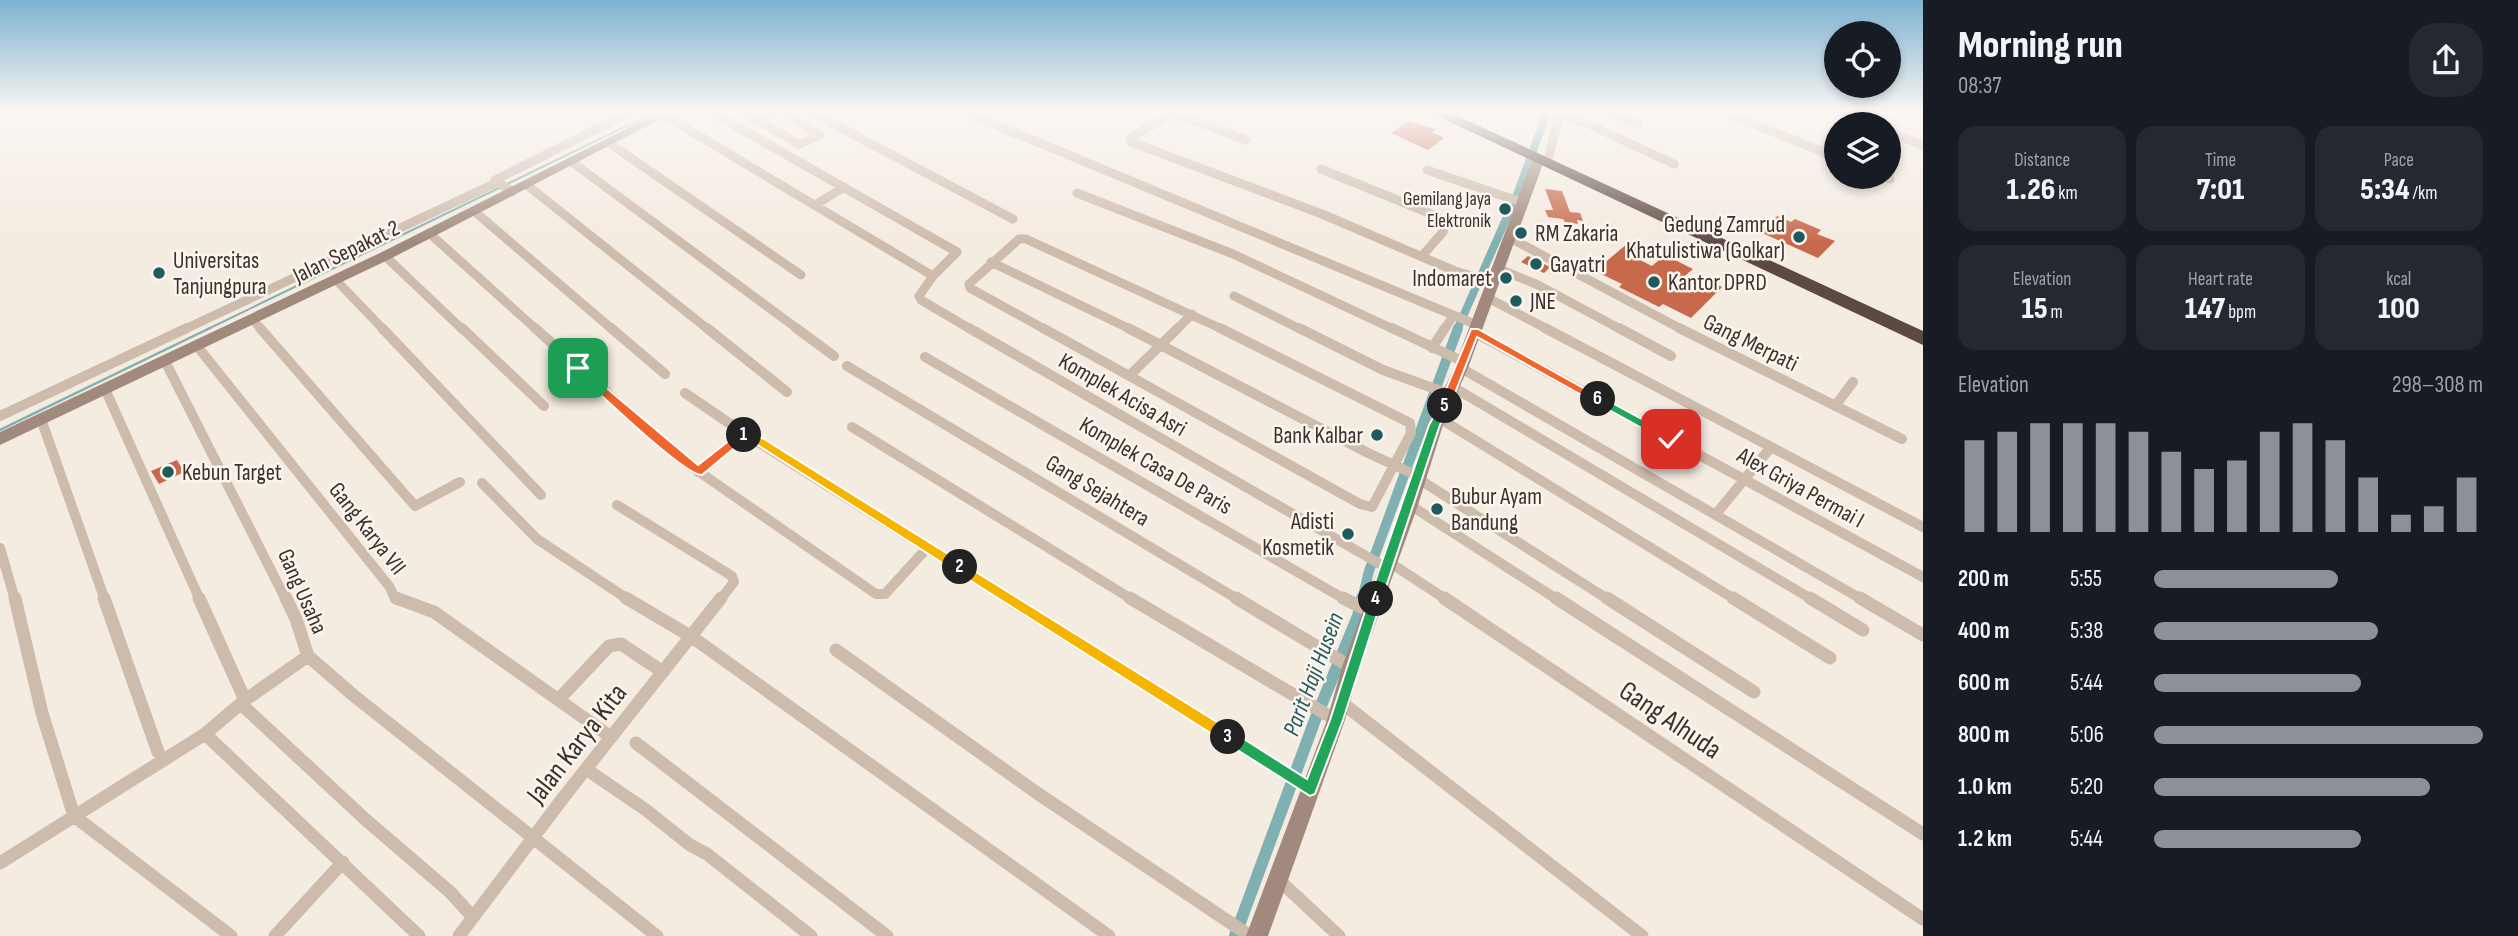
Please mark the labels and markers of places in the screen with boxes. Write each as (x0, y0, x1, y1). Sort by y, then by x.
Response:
place label: Gemilang Jaya Elektronik (1403, 188, 1492, 233)
marker: Gemilang Jaya Elektronik (1497, 201, 1513, 217)
place label: Gedung Zamrud Khatulistiwa (Golkar) (1626, 211, 1785, 265)
place label: RM Zakaria (1535, 220, 1618, 248)
marker: RM Zakaria (1513, 225, 1529, 241)
marker: Gedung Zamrud Khatulistiwa (Golkar) (1791, 229, 1807, 245)
place label: Universitas Tanjungpura (173, 247, 267, 301)
place label: Gayatri (1550, 251, 1605, 279)
marker: Gayatri (1528, 256, 1544, 272)
marker: Universitas Tanjungpura (151, 265, 167, 281)
place label: Indomaret (1412, 265, 1492, 293)
place label: Kantor DPRD (1668, 269, 1767, 297)
marker: Indomaret (1498, 270, 1514, 286)
marker: Kantor DPRD (1646, 274, 1662, 290)
place label: JNE (1529, 288, 1556, 316)
marker: JNE (1508, 293, 1524, 309)
pin (548, 338, 608, 398)
pin: 6 (1580, 382, 1616, 416)
pin: 5 (1428, 388, 1462, 424)
pin (1641, 409, 1701, 469)
pin: 1 (726, 418, 762, 452)
place label: Bank Kalbar (1273, 422, 1363, 450)
marker: Bank Kalbar (1369, 427, 1385, 443)
place label: Kebun Target (182, 459, 282, 487)
marker: Kebun Target (160, 464, 176, 480)
place label: Bubur Ayam Bandung (1451, 483, 1542, 537)
marker: Bubur Ayam Bandung (1429, 501, 1445, 517)
place label: Adisti Kosmetik (1262, 508, 1334, 562)
marker: Adisti Kosmetik (1340, 526, 1356, 542)
pin: 2 (942, 550, 978, 584)
pin: 4 (1358, 582, 1394, 616)
pin: 3 (1210, 720, 1246, 754)

